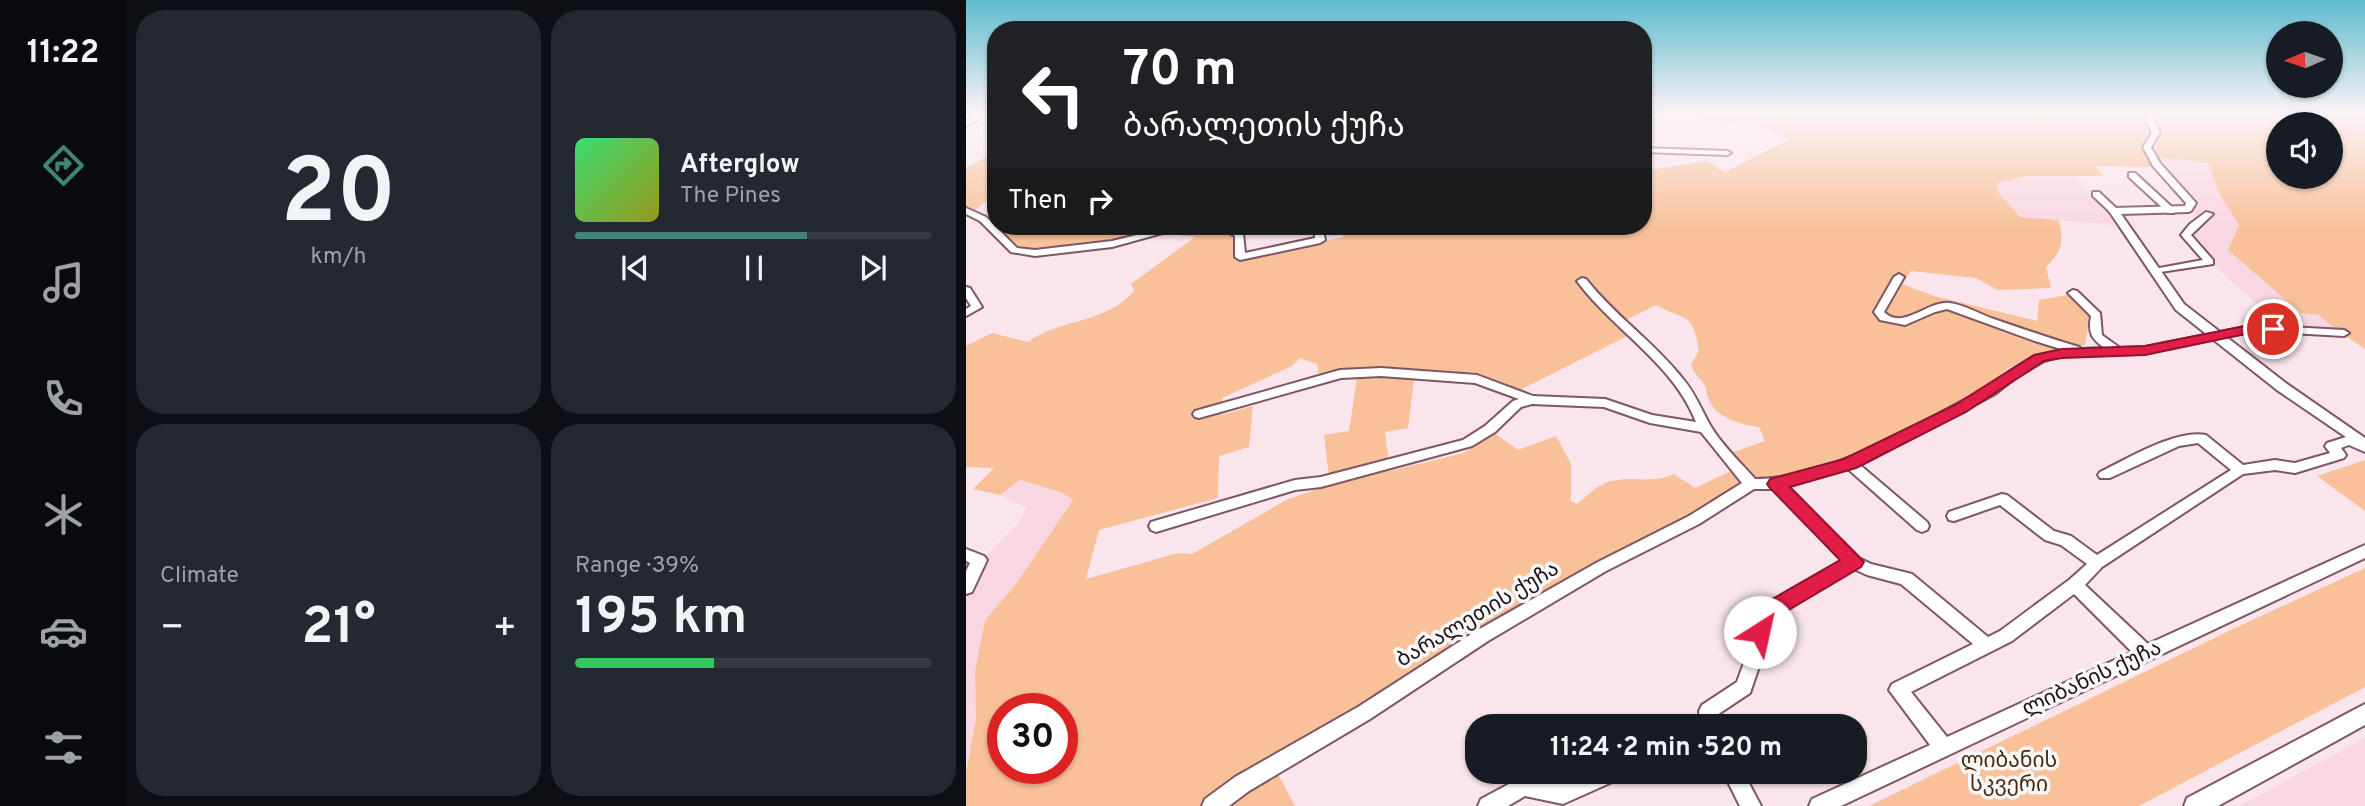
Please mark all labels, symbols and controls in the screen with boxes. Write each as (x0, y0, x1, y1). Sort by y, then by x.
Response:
north arrow (2266, 21, 2343, 98)
map controls (2266, 21, 2343, 189)
text: 11:22 (27, 34, 99, 74)
text: 70 m (1123, 41, 1237, 103)
icon: left (1008, 49, 1099, 140)
text: ბარალეთის ქუჩა (1123, 108, 1405, 148)
button: sound (2266, 112, 2343, 189)
text: 20 (281, 140, 396, 255)
icon: directions (39, 141, 88, 190)
text: Afterglow (680, 149, 800, 182)
text: The Pines (680, 182, 781, 211)
icon: right (1081, 182, 1119, 220)
text: Then (1008, 185, 1067, 218)
text: km/h (311, 243, 366, 272)
icon: previous (616, 249, 654, 287)
icon: pause (735, 249, 773, 287)
icon: next (854, 249, 892, 287)
icon: music (39, 258, 88, 307)
pin (2243, 299, 2303, 359)
icon: arrive (2254, 310, 2292, 348)
icon: phone (39, 374, 88, 423)
icon: climate (39, 490, 88, 539)
text: Range · 39% (575, 552, 699, 581)
street label: ბარალეთის ქუჩა (1392, 556, 1564, 674)
text: Climate (160, 562, 239, 591)
text: 195 km (575, 586, 747, 652)
position arrow (1723, 595, 1797, 669)
text: 21° (301, 596, 376, 662)
text: − (160, 605, 185, 654)
text: + (492, 605, 517, 654)
icon: car (39, 607, 88, 656)
street label: ლიბანის ქუჩა (2018, 635, 2166, 723)
speed limit sign: 30 (987, 693, 1078, 784)
icon: filters (39, 723, 88, 772)
text: 11:24 · 2 min · 520 m (1550, 732, 1782, 765)
park label: ლიბანის სკვერი (1961, 748, 2057, 799)

